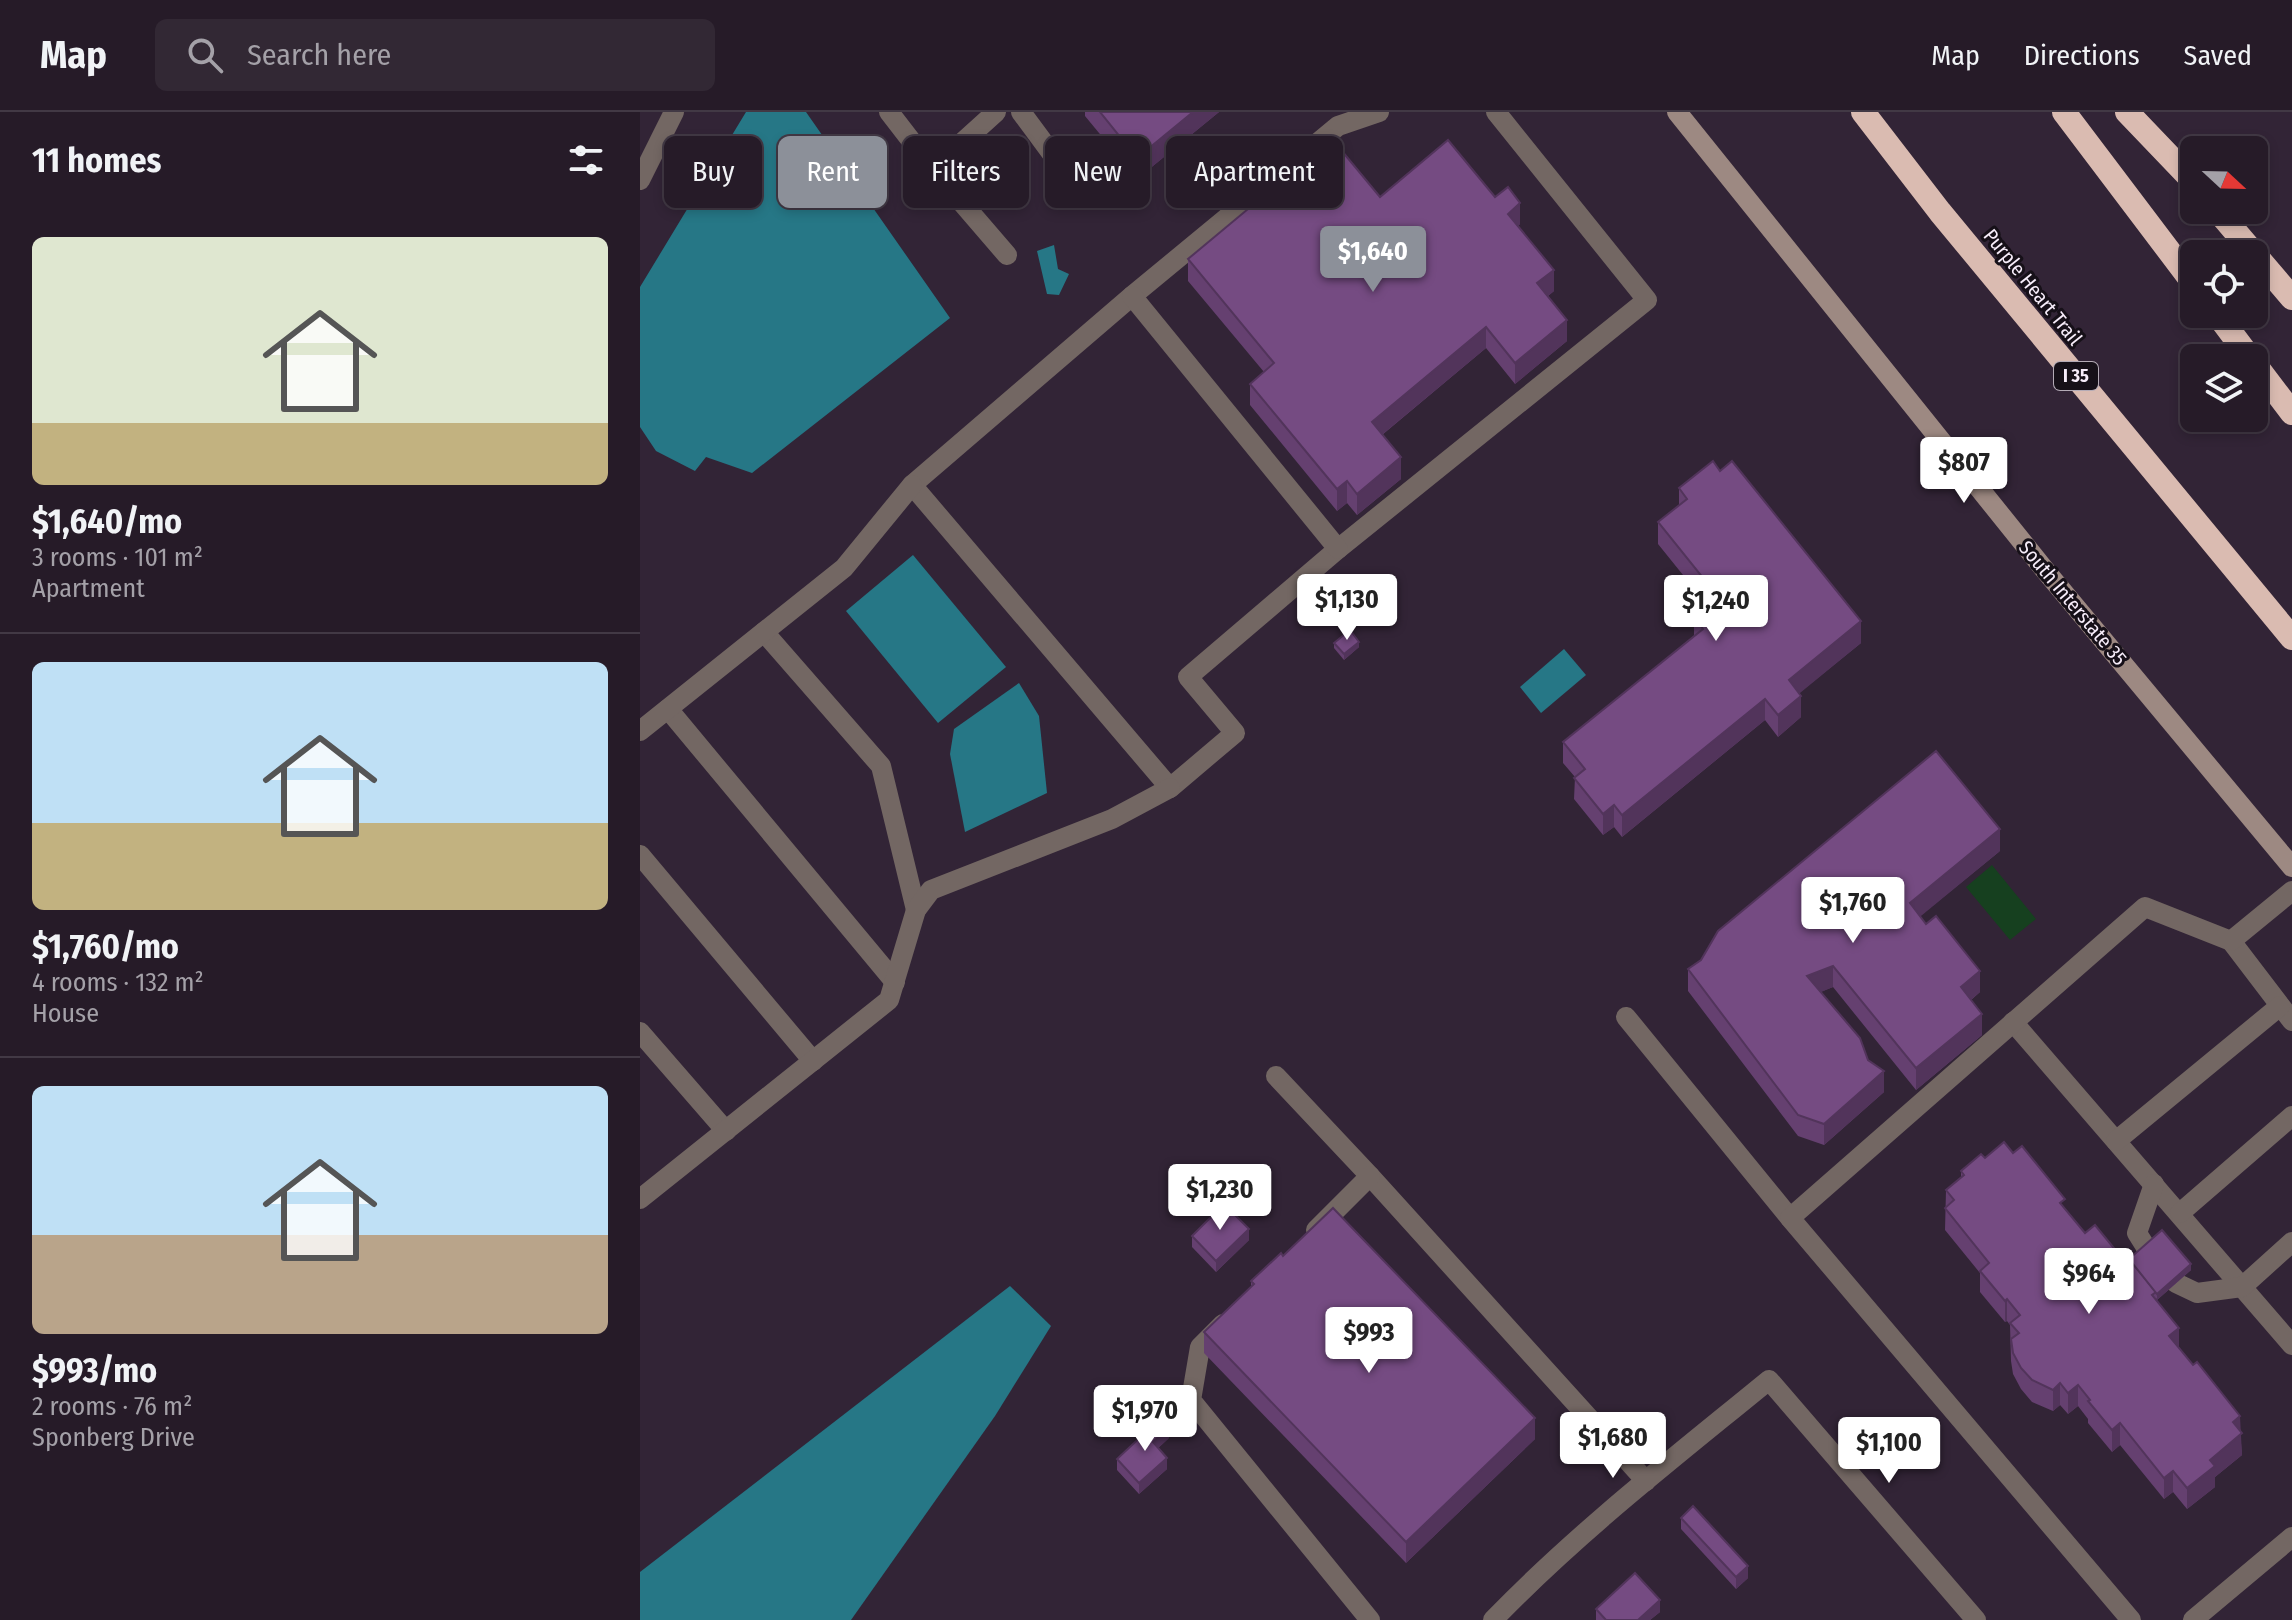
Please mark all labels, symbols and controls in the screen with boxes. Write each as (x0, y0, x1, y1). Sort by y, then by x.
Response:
search box (155, 19, 715, 91)
text: Map (40, 32, 107, 78)
icon: search (183, 33, 227, 77)
text: Search here (247, 37, 391, 73)
text: Map (1931, 39, 1980, 72)
text: Directions (2024, 39, 2140, 72)
text: Saved (2184, 39, 2252, 72)
chip: Buy (664, 136, 762, 208)
chip: Rent (778, 136, 887, 208)
chip: Filters (903, 136, 1029, 208)
chip: New (1045, 136, 1150, 208)
chip: Apartment (1166, 136, 1343, 208)
north arrow (2180, 136, 2268, 224)
map controls (2180, 136, 2268, 432)
icon: filters (564, 138, 608, 182)
text: 11 homes (32, 140, 161, 181)
street label: Purple Heart Trail (1979, 224, 2087, 350)
pin: $1,640 (1308, 226, 1438, 294)
text: $1,640 (1338, 236, 1408, 267)
button: locate (2180, 240, 2268, 328)
icon: home (248, 289, 392, 433)
button: layers (2180, 344, 2268, 432)
road number: I 35 (2054, 362, 2098, 390)
pin: $807 (1917, 437, 2011, 505)
text: $807 (1938, 447, 1990, 478)
text: $1,640/mo (32, 501, 182, 542)
street label: South Interstate 35 (2014, 536, 2132, 670)
text: 3 rooms · 101 m² (32, 542, 203, 573)
text: Apartment (32, 573, 145, 604)
pin: $1,130 (1282, 574, 1412, 642)
pin: $1,240 (1651, 575, 1781, 643)
text: $1,130 (1315, 584, 1379, 615)
text: $1,240 (1682, 585, 1750, 616)
icon: home (248, 714, 392, 858)
pin: $1,760 (1788, 877, 1918, 945)
text: $1,760 (1819, 887, 1887, 918)
text: $1,760/mo (32, 926, 179, 967)
text: 4 rooms · 132 m² (32, 967, 204, 998)
text: House (32, 998, 99, 1029)
icon: home (248, 1138, 392, 1282)
pin: $1,230 (1155, 1164, 1285, 1232)
text: $1,230 (1186, 1174, 1254, 1205)
pin: $964 (2042, 1248, 2136, 1316)
text: $964 (2063, 1258, 2115, 1289)
pin: $993 (1322, 1307, 1416, 1375)
text: $993 (1343, 1317, 1395, 1348)
text: $993/mo (32, 1350, 157, 1391)
pin: $1,970 (1080, 1385, 1210, 1453)
text: 2 rooms · 76 m² (32, 1391, 192, 1422)
text: $1,970 (1112, 1395, 1178, 1426)
pin: $1,680 (1548, 1412, 1678, 1480)
pin: $1,100 (1824, 1417, 1954, 1485)
text: Sponberg Drive (32, 1422, 195, 1453)
text: $1,680 (1578, 1422, 1648, 1453)
text: $1,100 (1856, 1427, 1922, 1458)

